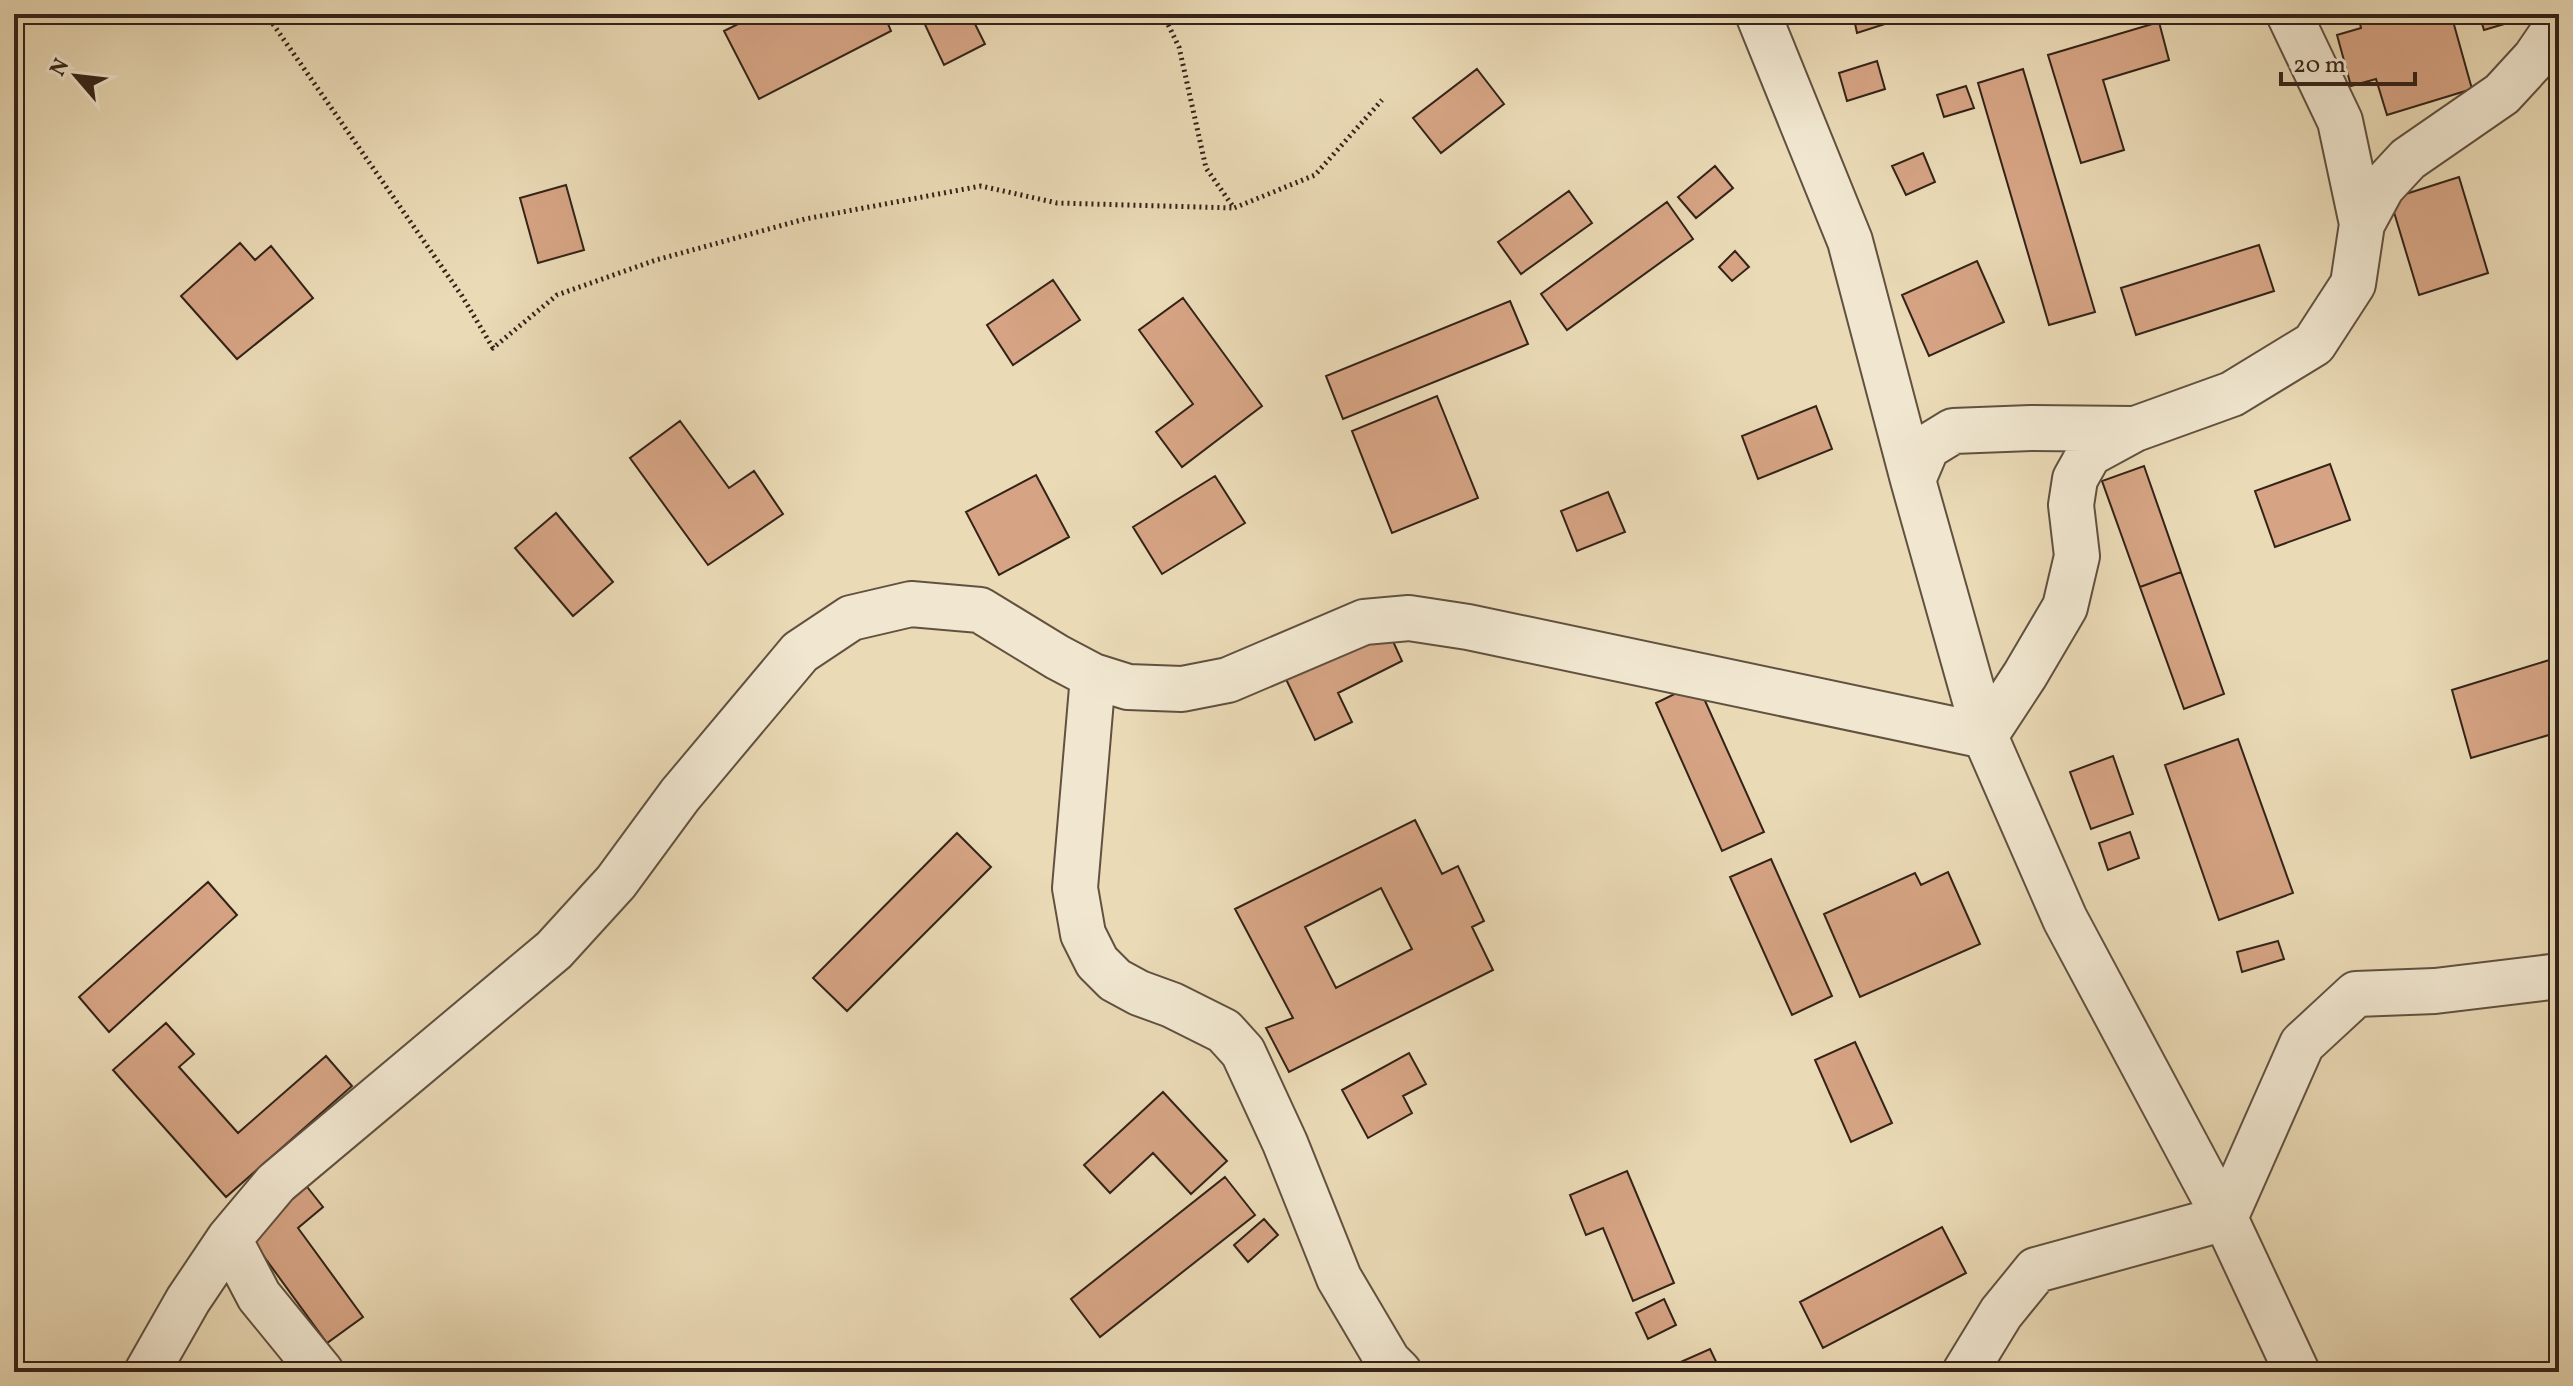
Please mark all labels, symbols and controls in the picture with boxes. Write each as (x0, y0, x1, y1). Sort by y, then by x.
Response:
north arrow (36, 36, 116, 116)
scale bar (2281, 36, 2415, 86)
text: 20 m (2293, 49, 2346, 83)
text: N (43, 53, 78, 82)

